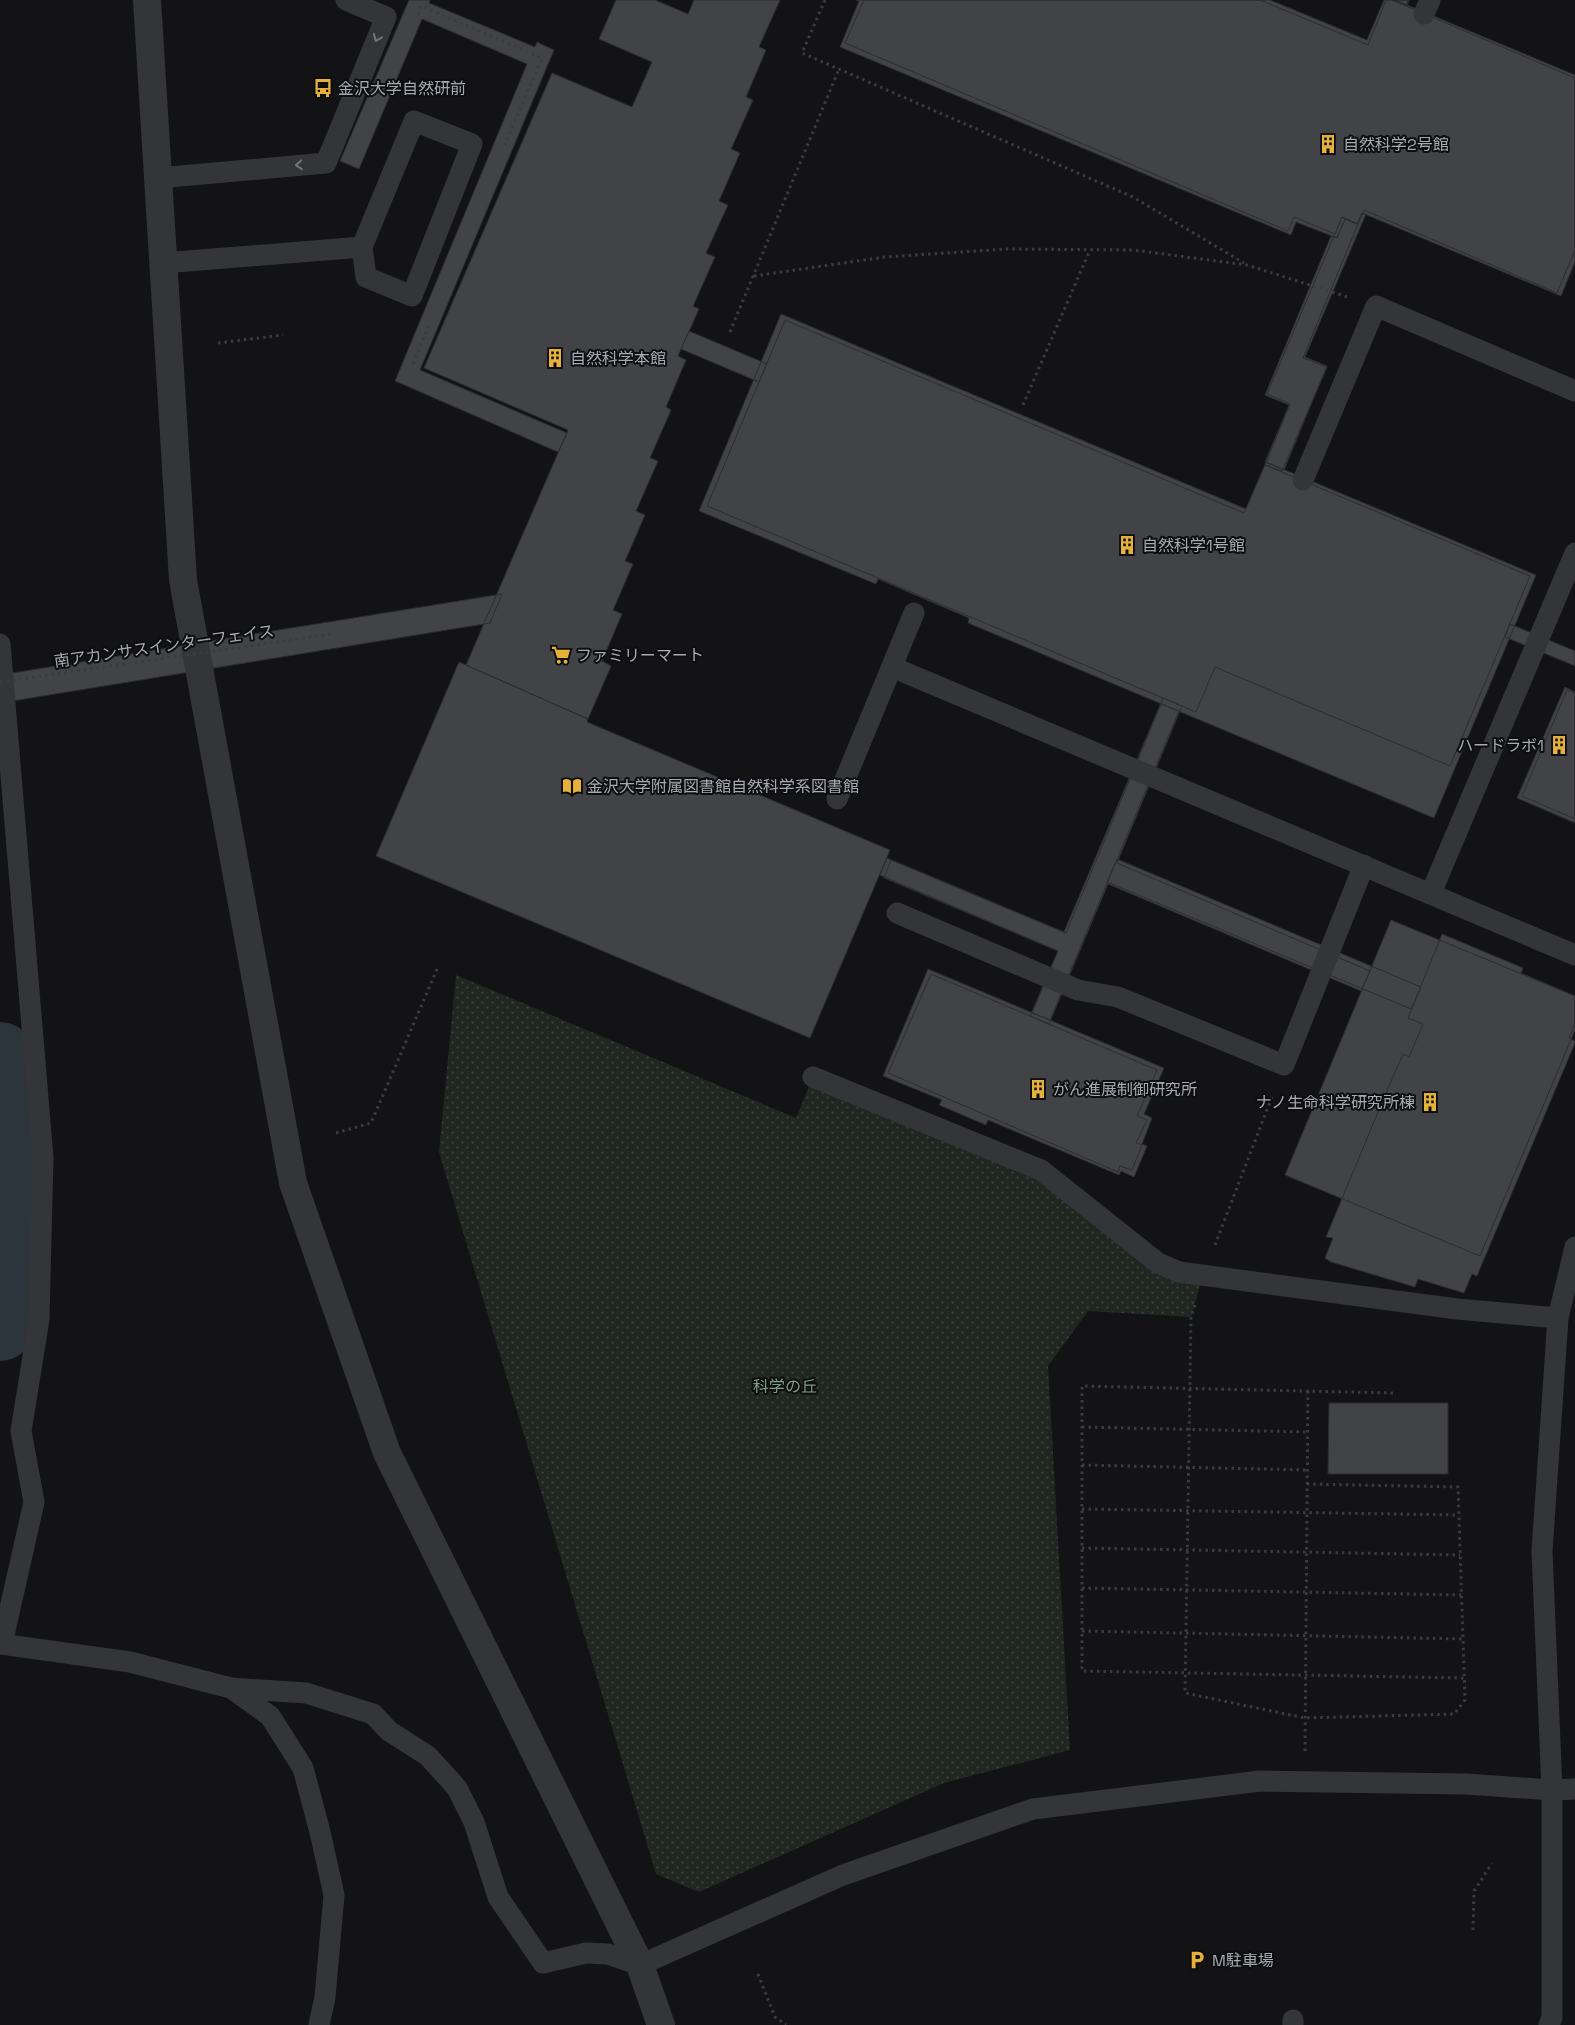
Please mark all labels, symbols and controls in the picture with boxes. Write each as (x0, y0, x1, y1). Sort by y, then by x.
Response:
one-way arrow (373, 33, 384, 42)
bus stop icon: 金沢大学自然研前 (312, 77, 334, 99)
place label: 金沢大学自然研前 (338, 78, 466, 99)
building icon: 自然科学2号館 (1317, 133, 1339, 155)
place label: 自然科学2号館 (1343, 134, 1449, 155)
one-way arrow (295, 159, 303, 170)
building icon: 自然科学本館 (544, 347, 566, 369)
place label: 自然科学本館 (570, 348, 666, 369)
building icon: 自然科学1号館 (1116, 534, 1138, 556)
place label: 自然科学1号館 (1142, 535, 1245, 556)
street label: 南アカンサスインターフェイス (52, 620, 276, 672)
supermarket icon: ファミリーマート (550, 644, 572, 666)
place label: ファミリーマート (576, 645, 704, 666)
building icon: ハードラボ1 (1548, 734, 1570, 756)
place label: ハードラボ1 (1457, 735, 1544, 756)
library icon: 金沢大学附属図書館自然科学系図書館 (561, 775, 583, 797)
place label: 金沢大学附属図書館自然科学系図書館 (587, 776, 859, 797)
building icon: がん進展制御研究所 (1027, 1078, 1049, 1100)
place label: がん進展制御研究所 (1053, 1079, 1197, 1100)
building icon: ナノ生命科学研究所棟 (1419, 1091, 1441, 1113)
place label: ナノ生命科学研究所棟 (1256, 1092, 1415, 1113)
park label: 科学の丘 (753, 1376, 817, 1397)
parking icon: M駐車場 (1186, 1949, 1208, 1971)
place label: M駐車場 (1212, 1950, 1274, 1971)

